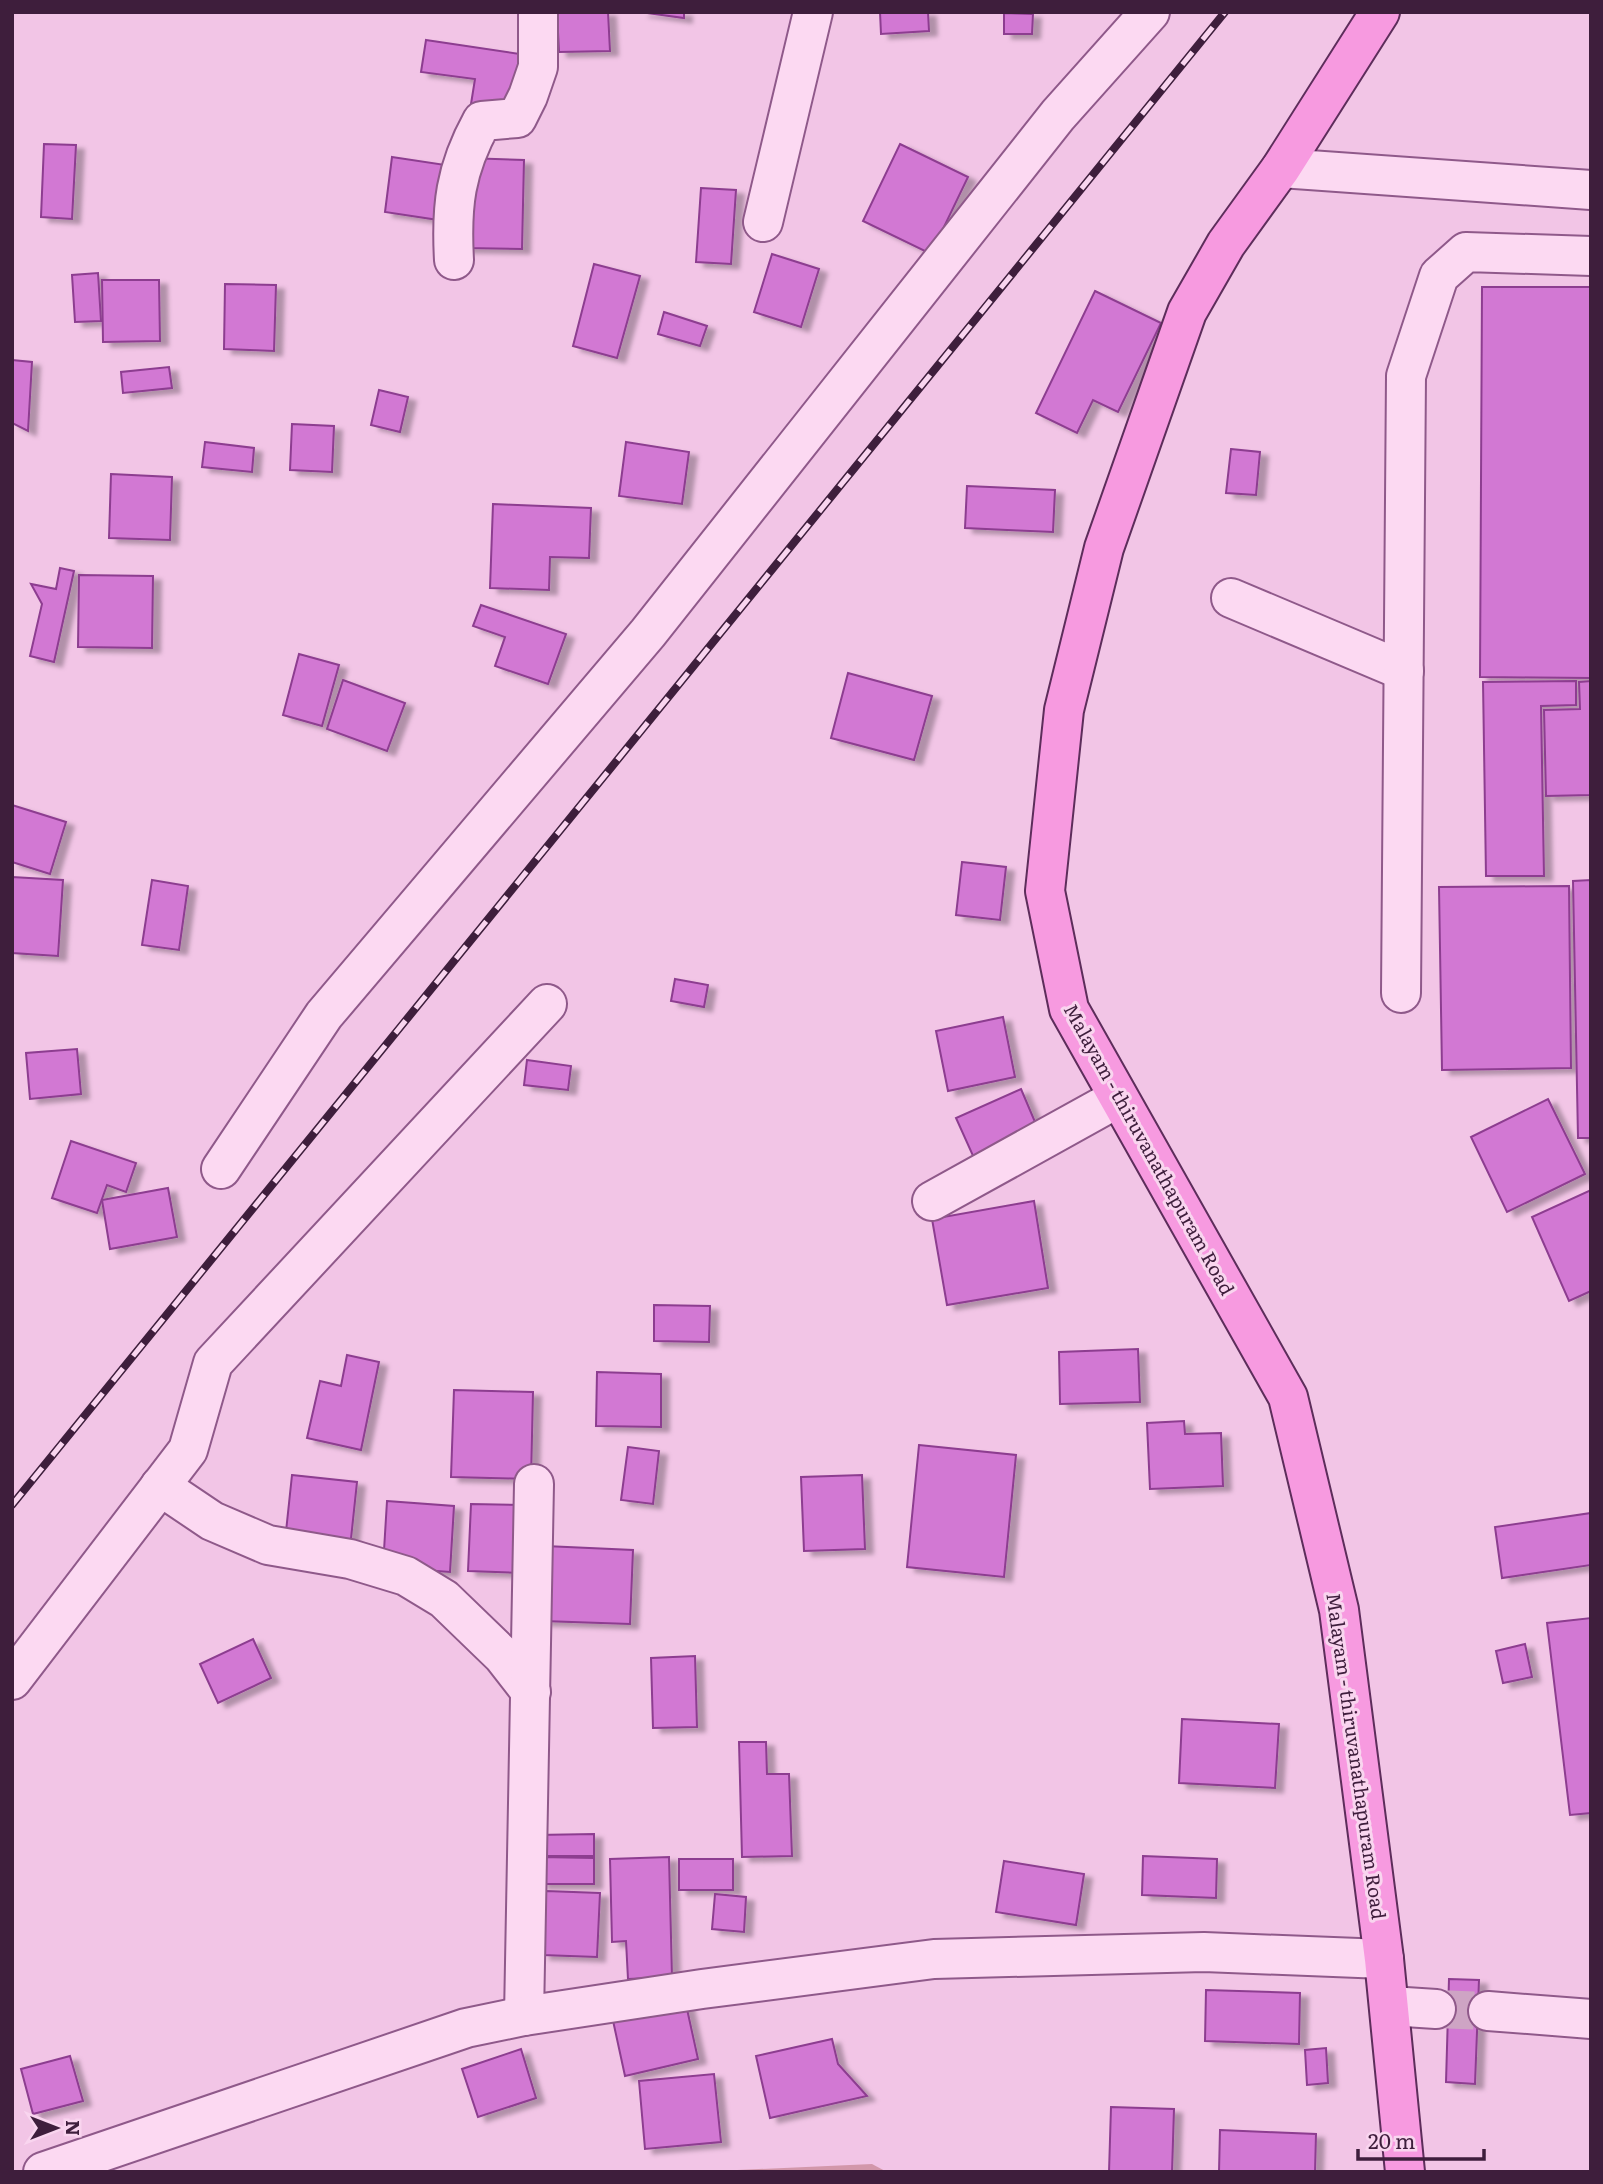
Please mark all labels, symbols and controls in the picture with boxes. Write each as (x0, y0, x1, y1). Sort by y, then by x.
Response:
street label: Malayam - thiruvanathapuram Road (1058, 998, 1242, 1300)
street label: Malayam - thiruvanathapuram Road (1320, 1591, 1394, 1922)
north arrow (21, 2093, 91, 2163)
scale bar (1358, 2118, 1484, 2162)
text: N (60, 2120, 88, 2136)
text: 20 m (1368, 2124, 1415, 2155)

